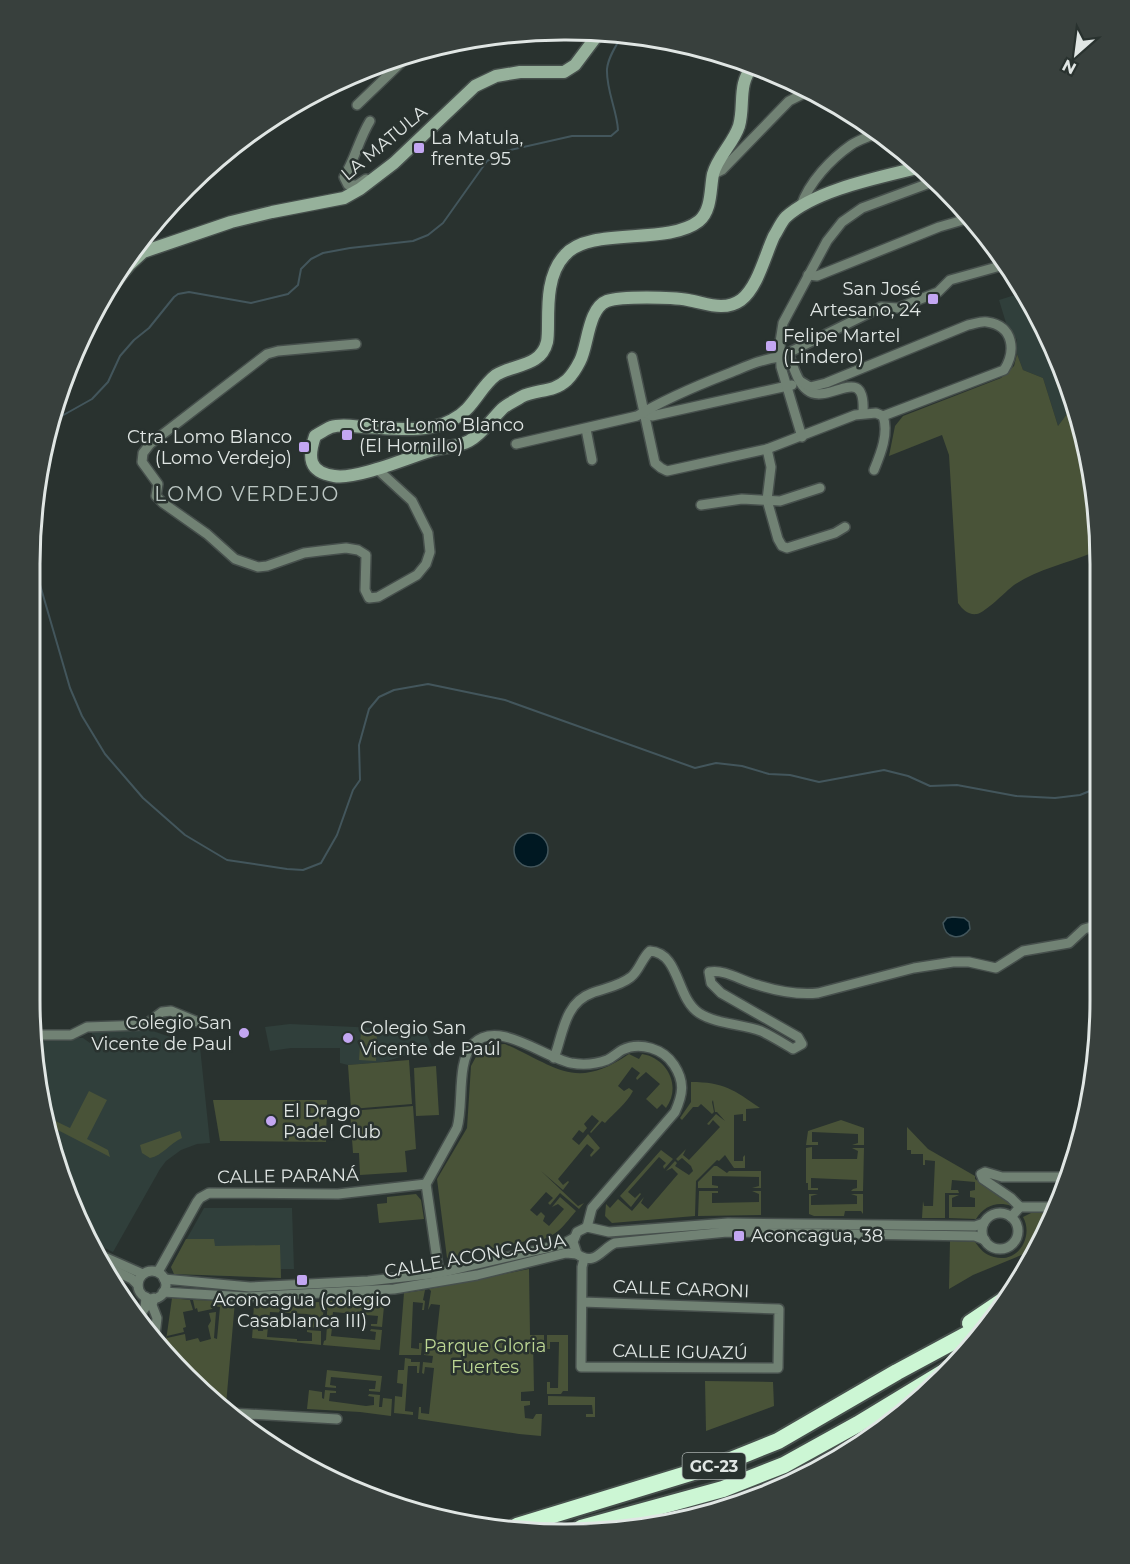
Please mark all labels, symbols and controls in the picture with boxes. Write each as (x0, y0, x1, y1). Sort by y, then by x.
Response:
north arrow (1046, 24, 1106, 84)
text: N (1059, 55, 1079, 78)
street label: LA MATULA (337, 101, 432, 185)
place label: La Matula, frente 95 (431, 127, 523, 170)
marker: La Matula, frente 95 (412, 141, 426, 155)
place label: San José Artesano, 24 (810, 278, 921, 321)
marker: San José Artesano, 24 (926, 292, 940, 306)
place label: Felipe Martel (Lindero) (783, 325, 900, 368)
marker: Felipe Martel (Lindero) (764, 339, 778, 353)
place label: Ctra. Lomo Blanco (El Hornillo) (359, 414, 524, 457)
place label: Ctra. Lomo Blanco (Lomo Verdejo) (127, 426, 292, 469)
marker: Ctra. Lomo Blanco (El Hornillo) (340, 428, 354, 442)
marker: Ctra. Lomo Blanco (Lomo Verdejo) (297, 440, 311, 454)
district label: LOMO VERDEJO (154, 482, 340, 506)
place label: Colegio San Vicente de Paul (91, 1012, 232, 1055)
place label: Colegio San Vicente de Paúl (360, 1017, 501, 1060)
marker: Colegio San Vicente de Paul (237, 1026, 251, 1040)
marker: Colegio San Vicente de Paúl (341, 1031, 355, 1045)
place label: El Drago Padel Club (283, 1100, 381, 1143)
marker: El Drago Padel Club (264, 1114, 278, 1128)
street label: CALLE PARANÁ (217, 1164, 359, 1188)
place label: Aconcagua, 38 (751, 1225, 883, 1247)
street label: CALLE ACONCAGUA (383, 1229, 568, 1283)
marker: Aconcagua, 38 (732, 1229, 746, 1243)
marker: Aconcagua (colegio Casablanca III) (295, 1273, 309, 1287)
street label: CALLE CARONI (612, 1276, 750, 1302)
place label: Aconcagua (colegio Casablanca III) (213, 1289, 391, 1332)
park label: Parque Gloria Fuertes (424, 1335, 546, 1378)
street label: CALLE IGUAZÚ (612, 1340, 748, 1364)
road number: GC-23 (682, 1453, 746, 1479)

